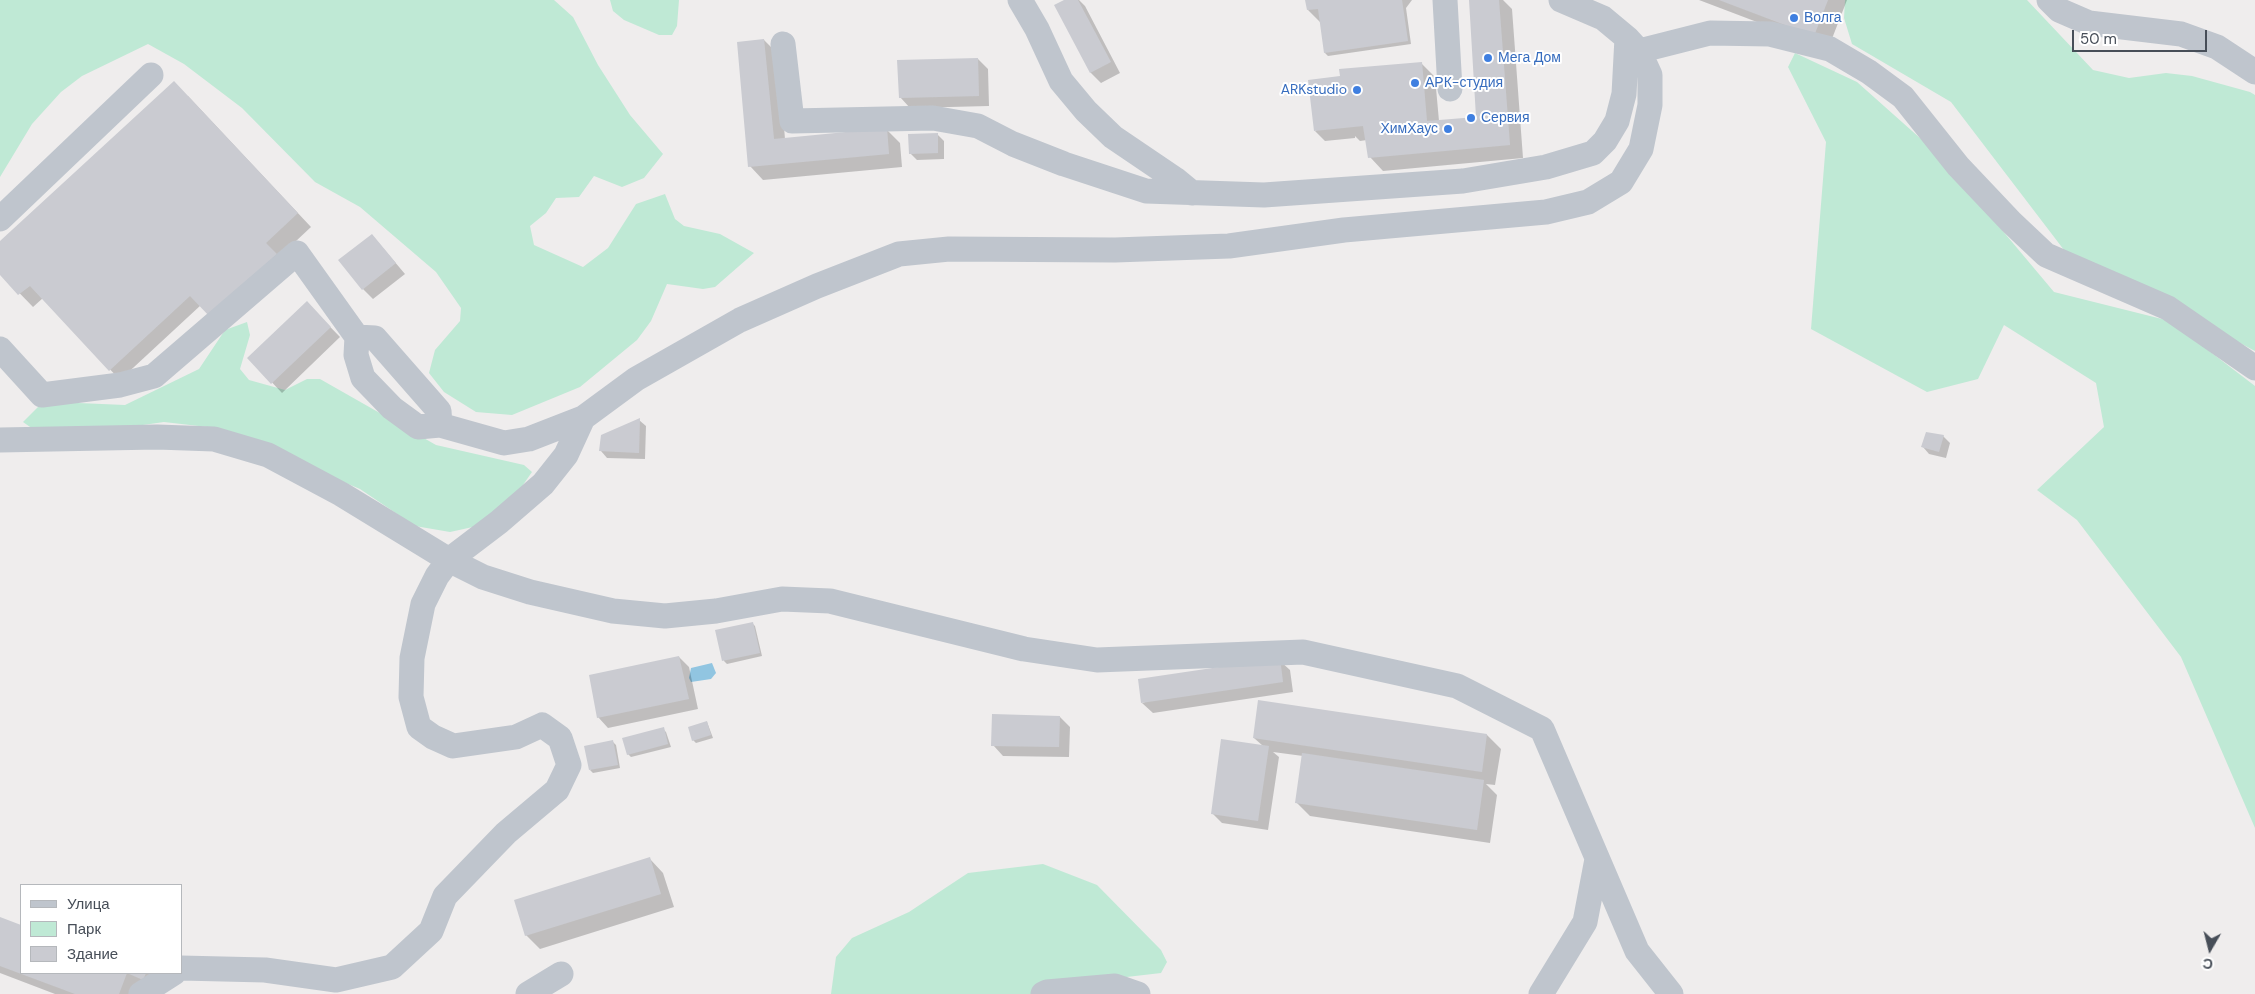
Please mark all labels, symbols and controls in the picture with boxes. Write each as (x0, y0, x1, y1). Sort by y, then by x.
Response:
place label: Волга (1804, 10, 1842, 26)
marker: Волга (1788, 12, 1800, 24)
scale bar (2075, 20, 2210, 52)
text: 50 m (2080, 29, 2117, 49)
place label: Мега Дом (1498, 50, 1561, 66)
marker: Мега Дом (1482, 52, 1494, 64)
place label: АРК-студия (1425, 75, 1503, 91)
marker: АРК-студия (1409, 77, 1421, 89)
place label: ARKstudio (1281, 82, 1347, 98)
marker: ARKstudio (1351, 84, 1363, 96)
place label: Сервия (1481, 110, 1530, 126)
marker: Сервия (1465, 112, 1477, 124)
place label: ХимХаус (1380, 121, 1438, 137)
marker: ХимХаус (1442, 123, 1454, 135)
legend (20, 884, 182, 974)
text: Улица (67, 894, 110, 914)
text: Парк (67, 919, 101, 939)
north arrow (2185, 924, 2235, 974)
text: Здание (67, 944, 118, 964)
text: С (2202, 954, 2214, 973)

